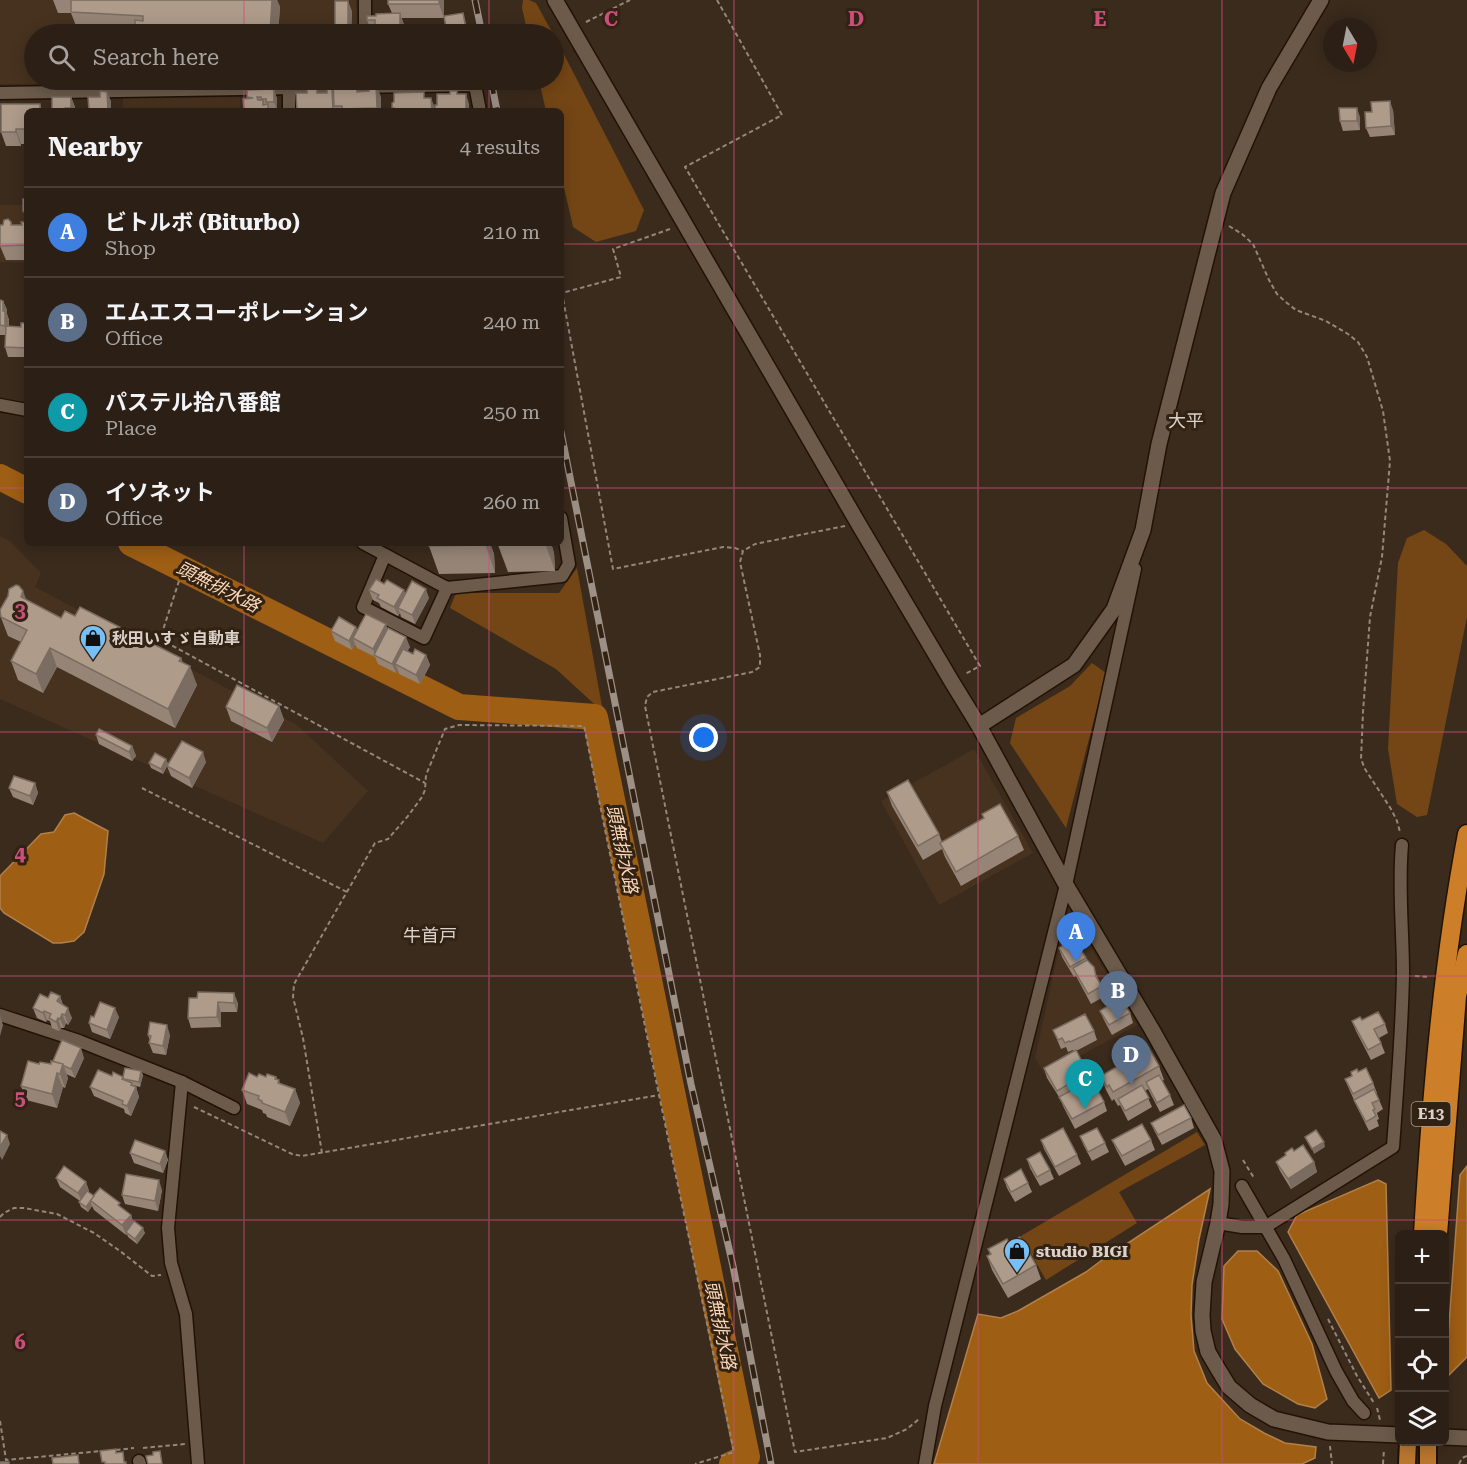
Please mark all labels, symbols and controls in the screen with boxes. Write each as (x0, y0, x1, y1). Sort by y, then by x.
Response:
text: C (604, 7, 618, 31)
text: D (848, 7, 864, 31)
text: E (1094, 7, 1107, 31)
north arrow (1323, 18, 1377, 72)
search box (24, 24, 564, 90)
icon: search (45, 41, 78, 74)
text: Search here (93, 45, 219, 70)
text: Nearby (48, 132, 142, 162)
text: 4 results (460, 135, 540, 159)
text: ビトルボ (Biturbo) (105, 210, 300, 235)
text: A (60, 220, 75, 244)
text: 210 m (483, 220, 540, 244)
text: Shop (105, 236, 156, 260)
text: エムエスコーポレーション (105, 300, 369, 325)
text: B (60, 310, 75, 334)
text: 240 m (483, 310, 540, 334)
text: Office (105, 326, 163, 350)
text: パステル拾八番館 (105, 390, 281, 415)
text: C (61, 400, 75, 424)
text: 250 m (483, 400, 540, 424)
district label: 大平 (1168, 410, 1204, 431)
text: Place (105, 416, 157, 440)
text: イソネット (105, 480, 215, 505)
text: D (59, 490, 76, 514)
text: 260 m (483, 490, 540, 514)
text: Office (105, 506, 163, 530)
water label: 頭無排水路 (173, 557, 265, 617)
text: 3 (14, 598, 26, 622)
shop icon: 秋田いすゞ自動車 (78, 623, 108, 661)
place label: 秋田いすゞ自動車 (112, 629, 240, 648)
your location (689, 723, 718, 752)
water label: 頭無排水路 (603, 803, 643, 897)
text: 4 (14, 842, 26, 866)
pin: A (1056, 912, 1096, 962)
district label: 牛首戸 (403, 925, 457, 946)
pin: B (1098, 972, 1138, 1021)
pin: D (1112, 1036, 1150, 1085)
pin: C (1066, 1060, 1104, 1109)
text: 5 (14, 1086, 26, 1110)
road number: E13 (1412, 1102, 1450, 1126)
map controls (1395, 1230, 1449, 1446)
button: + (1395, 1230, 1449, 1284)
shop icon: studio BIGI (1002, 1236, 1032, 1274)
place label: studio BIGI (1036, 1242, 1128, 1261)
water label: 頭無排水路 (701, 1279, 741, 1373)
button: − (1395, 1284, 1449, 1338)
text: 6 (14, 1330, 26, 1354)
button: locate (1395, 1338, 1449, 1392)
button: layers (1395, 1392, 1449, 1446)

